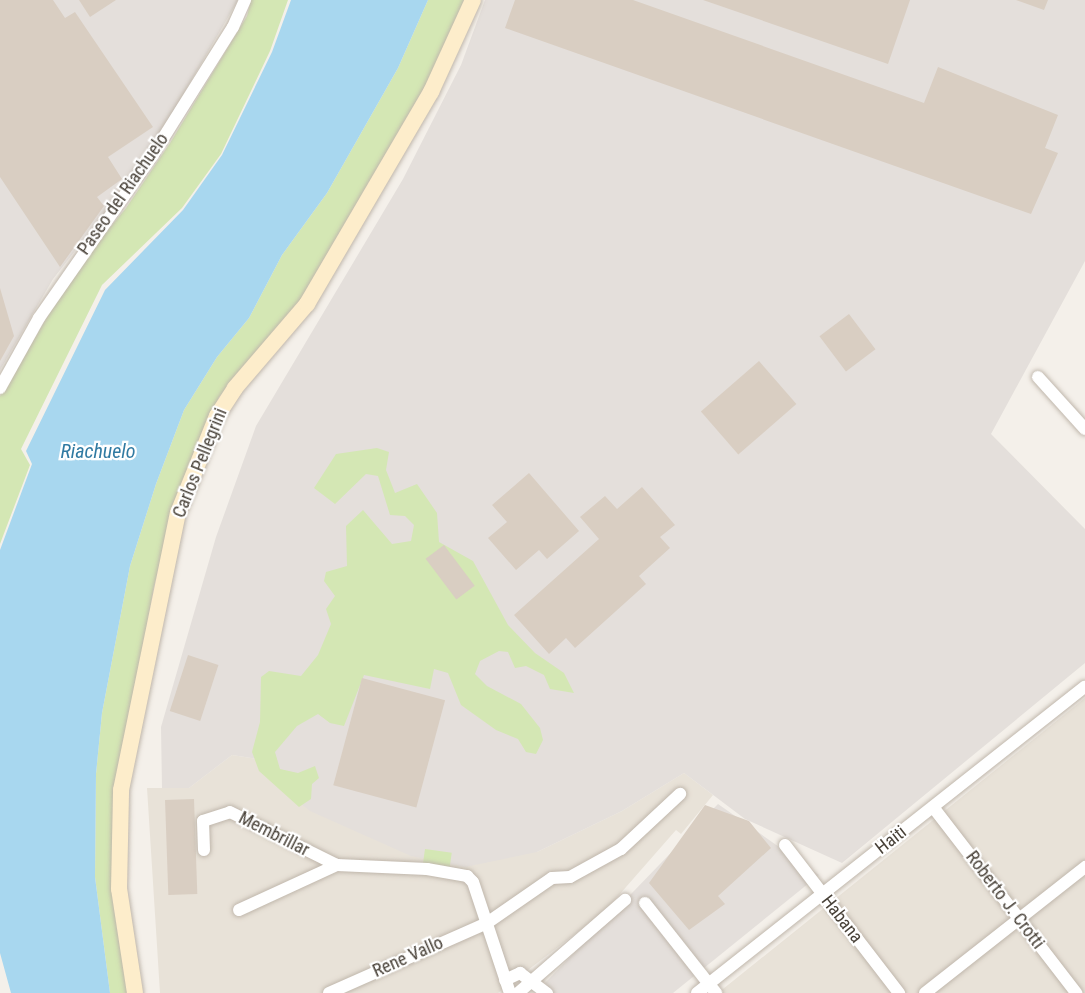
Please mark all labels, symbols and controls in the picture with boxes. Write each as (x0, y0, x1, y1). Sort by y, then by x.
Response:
street label: Paseo del Riachuelo (73, 129, 173, 259)
street label: Carlos Pellegrini (168, 405, 232, 521)
water label: Riachuelo (60, 439, 136, 463)
street label: Membrillar (235, 807, 313, 861)
street label: Haiti (871, 821, 911, 859)
street label: Roberto J. Crotti (961, 847, 1049, 953)
street label: Habana (817, 891, 867, 947)
street label: Rene Vallo (369, 932, 447, 982)

